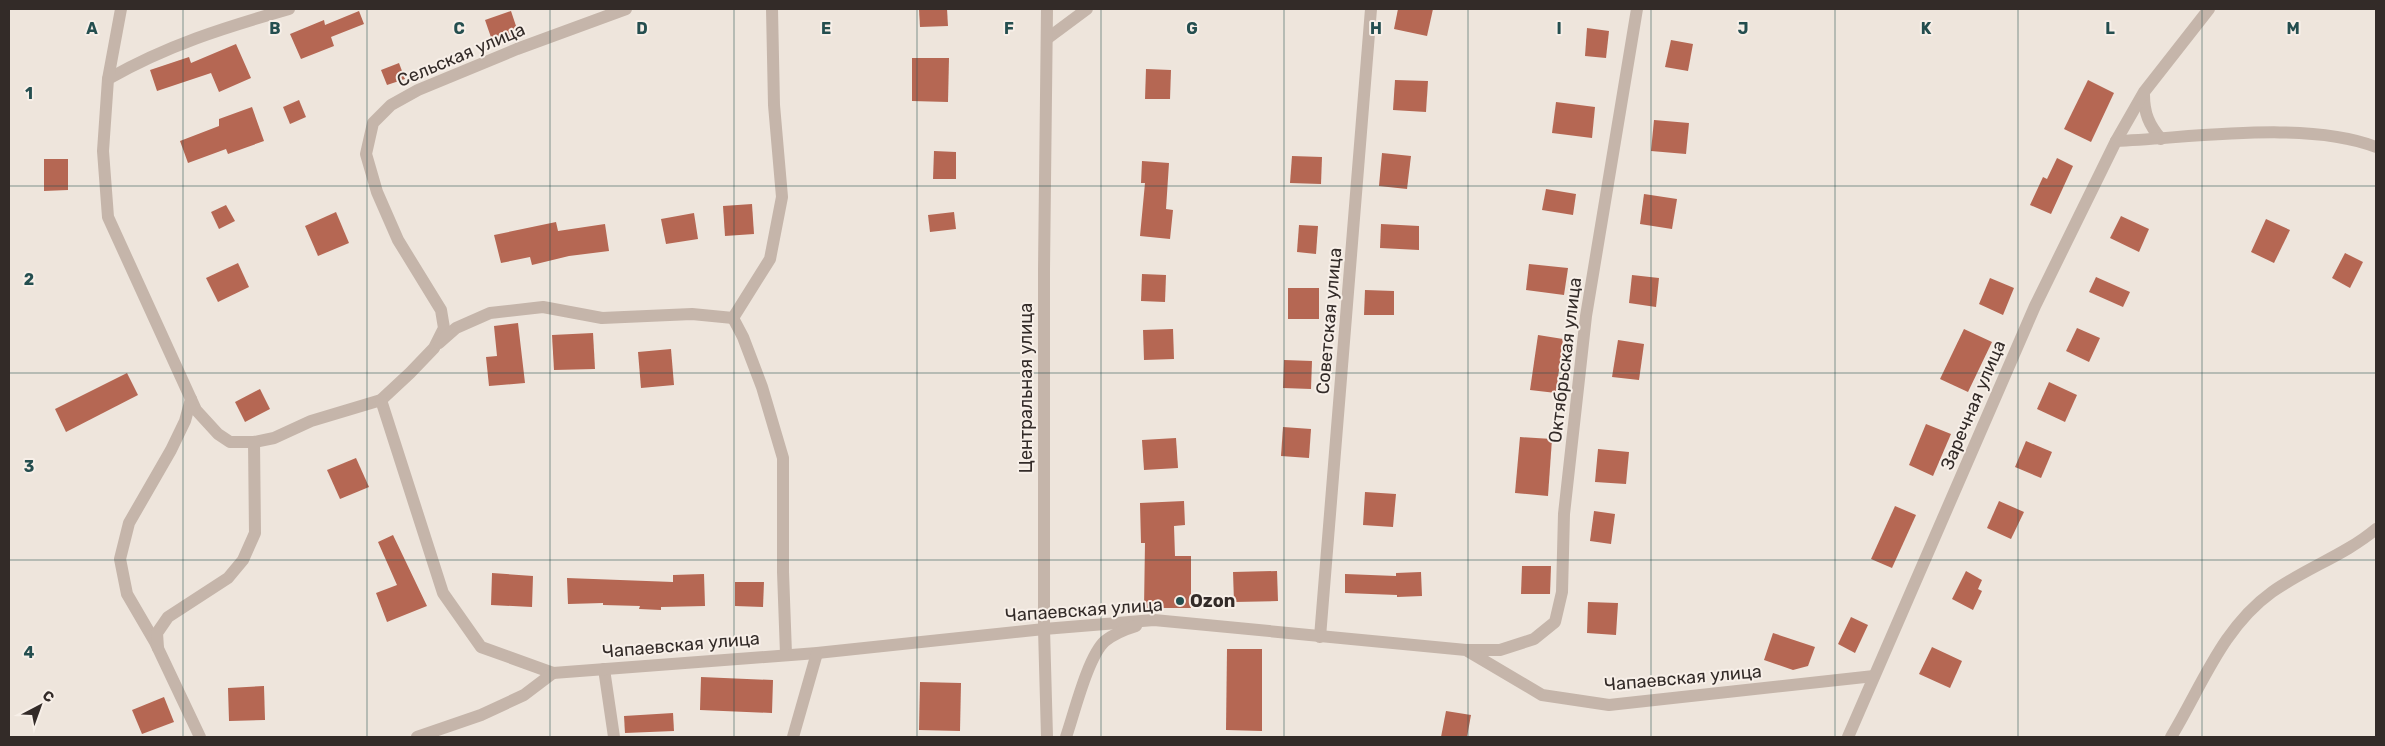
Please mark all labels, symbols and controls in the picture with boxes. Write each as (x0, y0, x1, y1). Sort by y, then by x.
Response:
street label: Сельская улица (394, 18, 528, 92)
text: A (86, 19, 98, 38)
text: B (269, 19, 281, 38)
text: C (453, 19, 465, 38)
text: D (636, 19, 648, 38)
text: E (821, 19, 831, 38)
text: F (1004, 19, 1014, 38)
text: G (1186, 19, 1198, 38)
text: H (1370, 19, 1382, 38)
text: I (1556, 19, 1562, 38)
text: J (1738, 19, 1748, 38)
text: K (1921, 19, 1932, 38)
text: L (2105, 19, 2115, 38)
text: M (2286, 19, 2300, 38)
text: 1 (25, 84, 33, 103)
street label: Советская улица (1312, 247, 1346, 395)
text: 2 (24, 270, 34, 289)
street label: Октябрьская улица (1544, 276, 1586, 444)
street label: Центральная улица (1015, 303, 1037, 473)
street label: Заречная улица (1936, 337, 2010, 473)
text: 3 (24, 457, 34, 476)
place label: Ozon (1190, 590, 1235, 612)
street label: Чапаевская улица (1004, 594, 1164, 626)
marker: Ozon (1174, 595, 1186, 607)
street label: Чапаевская улица (601, 627, 761, 663)
text: 4 (24, 643, 35, 662)
street label: Чапаевская улица (1603, 660, 1763, 696)
north arrow (15, 681, 65, 731)
text: С (39, 687, 58, 706)

